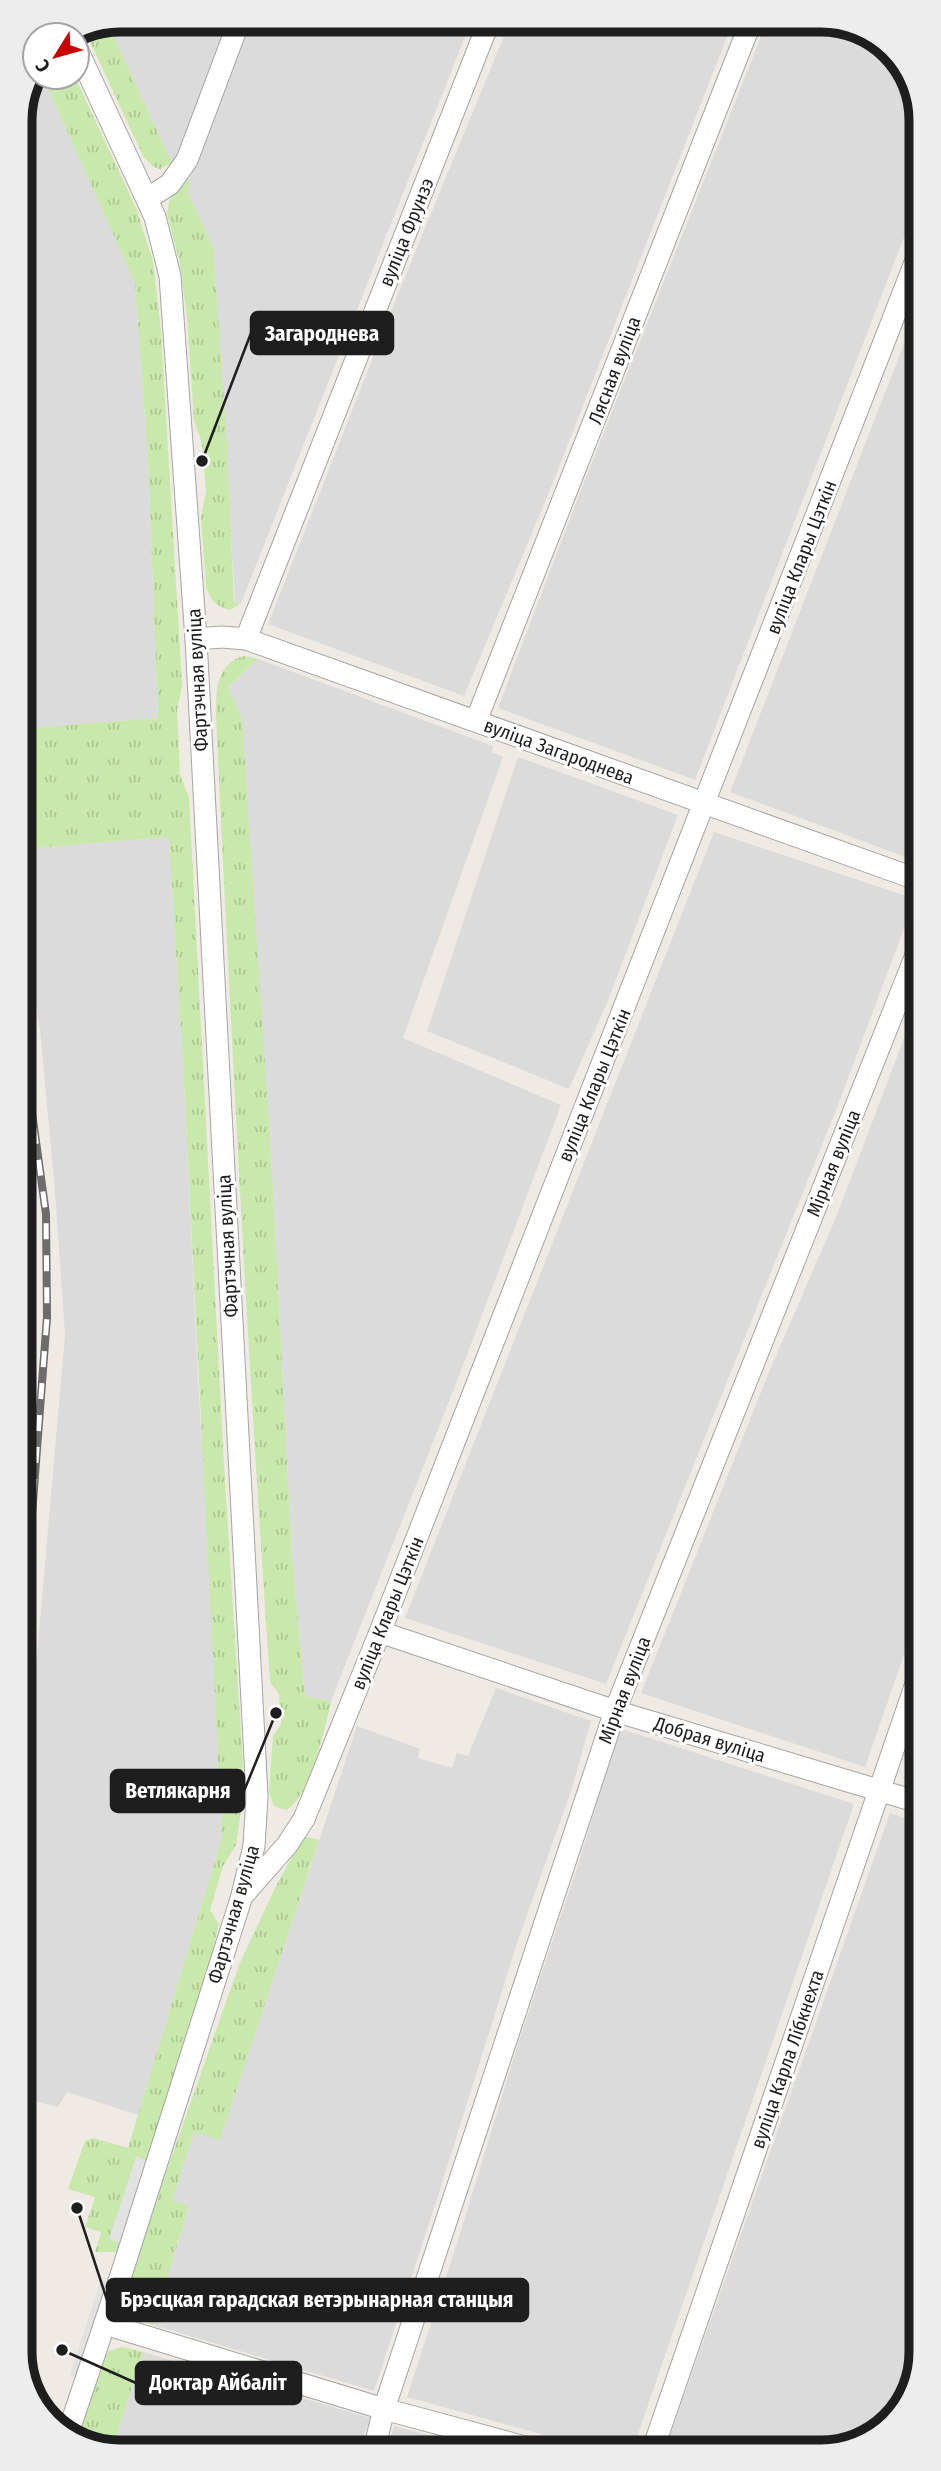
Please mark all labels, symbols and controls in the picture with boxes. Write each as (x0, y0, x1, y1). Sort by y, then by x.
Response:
north arrow (21, 21, 91, 91)
text: С (31, 55, 55, 77)
street label: вуліца Фрунзэ (374, 175, 439, 290)
callout: Загароднева (251, 312, 393, 354)
street label: Лясная вуліца (583, 313, 646, 427)
text: Загароднева (264, 321, 379, 347)
street label: вуліца Клары Цэткін (761, 477, 841, 637)
street label: Фартэчная вуліца (182, 608, 213, 752)
street label: вуліца Загароднева (481, 714, 637, 789)
street label: вуліца Клары Цэткін (553, 1005, 636, 1165)
street label: Мірная вуліца (802, 1106, 865, 1220)
street label: Фартэчная вуліца (212, 1174, 243, 1318)
street label: вуліца Клары Цэткін (346, 1533, 429, 1693)
street label: Мірная вуліца (593, 1633, 655, 1747)
street label: Добрая вуліца (651, 1711, 768, 1767)
callout: Ветлякарня (111, 1770, 244, 1812)
text: Ветлякарня (125, 1778, 231, 1804)
street label: Фартэчная вуліца (203, 1842, 264, 1986)
street label: вуліца Карла Лібкнехта (746, 1967, 829, 2152)
callout: Брэсцкая гарадская ветэрынарная станцыя (107, 2279, 528, 2321)
text: Брэсцкая гарадская ветэрынарная станцыя (121, 2287, 513, 2313)
callout: Доктар Айбаліт (136, 2362, 301, 2404)
text: Доктар Айбаліт (148, 2370, 288, 2396)

